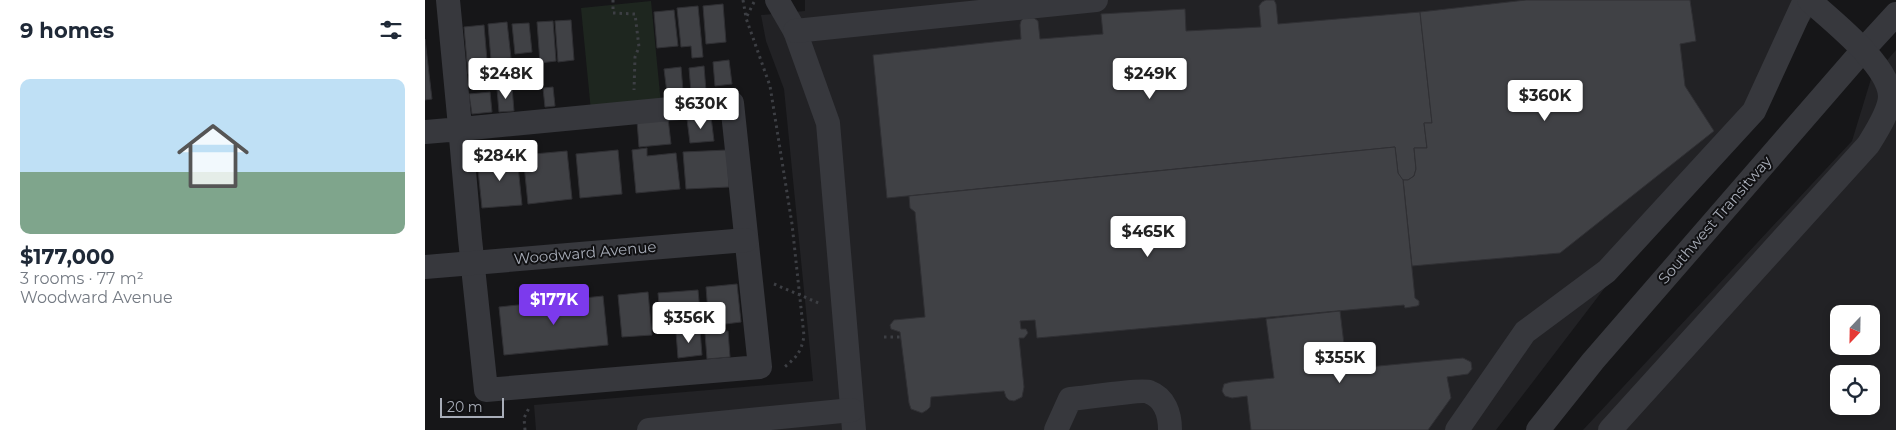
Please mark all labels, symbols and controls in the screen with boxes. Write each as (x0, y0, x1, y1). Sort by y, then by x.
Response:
icon: filters (377, 16, 405, 44)
text: 9 homes (20, 18, 114, 43)
pin: $248K (471, 58, 541, 100)
pin: $249K (1115, 58, 1185, 100)
text: $248K (479, 64, 533, 83)
text: $249K (1124, 64, 1176, 83)
pin: $360K (1510, 80, 1580, 122)
text: $360K (1519, 86, 1571, 105)
pin: $630K (666, 88, 736, 130)
text: $630K (675, 94, 727, 113)
icon: home (168, 111, 258, 201)
pin: $284K (465, 140, 535, 182)
text: $284K (473, 146, 527, 165)
street label: Southwest Transitway (1654, 151, 1776, 288)
pin: $465K (1113, 216, 1183, 258)
text: $465K (1122, 222, 1174, 241)
street label: Woodward Avenue (513, 237, 657, 268)
text: $177,000 (20, 244, 114, 269)
text: 3 rooms · 77 m² (20, 269, 144, 288)
pin: $177K (519, 284, 589, 326)
text: Woodward Avenue (20, 288, 173, 307)
text: $177K (530, 290, 578, 309)
pin: $356K (654, 302, 724, 344)
north arrow (1830, 305, 1880, 355)
map controls (1830, 305, 1880, 415)
text: $356K (663, 308, 715, 327)
pin: $355K (1305, 342, 1375, 384)
text: $355K (1315, 348, 1365, 367)
button: locate (1830, 365, 1880, 415)
scale bar (440, 395, 504, 418)
text: 20 m (447, 398, 483, 416)

